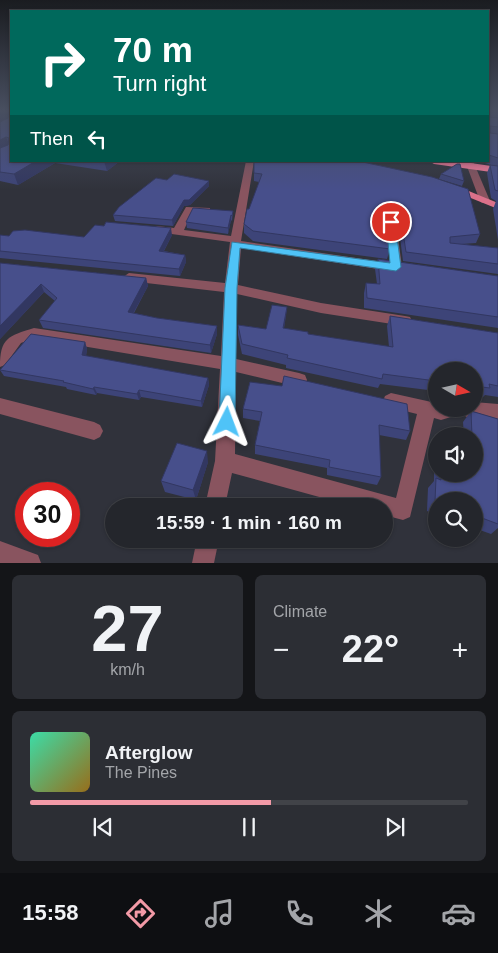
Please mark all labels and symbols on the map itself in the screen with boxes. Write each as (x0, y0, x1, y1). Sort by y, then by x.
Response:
pin (370, 201, 412, 243)
north arrow (428, 362, 482, 418)
position arrow (200, 395, 252, 447)
speed limit sign: 30 (15, 482, 80, 547)

